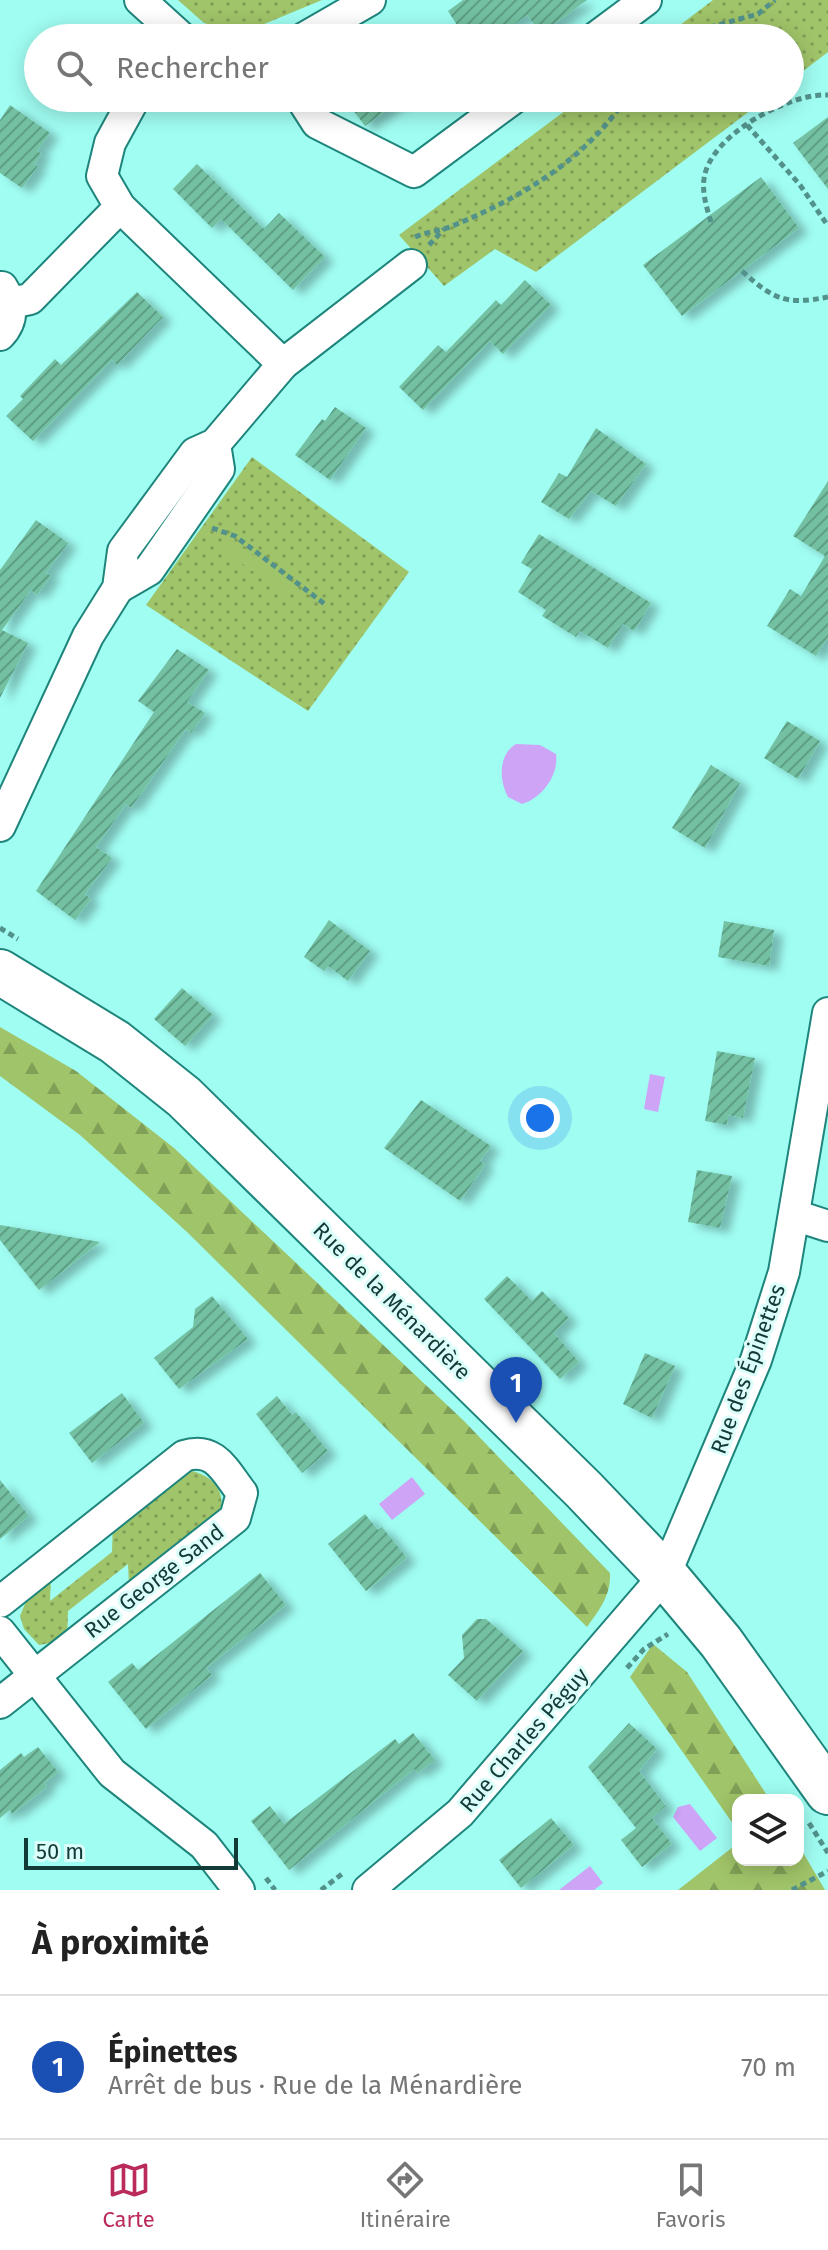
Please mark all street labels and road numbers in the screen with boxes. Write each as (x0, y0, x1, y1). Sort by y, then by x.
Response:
street label: Rue de la Ménardière (307, 1216, 477, 1386)
street label: Rue des Épinettes (705, 1280, 791, 1458)
street label: Rue George Sand (79, 1518, 229, 1644)
street label: Rue Charles Péguy (454, 1662, 594, 1818)

